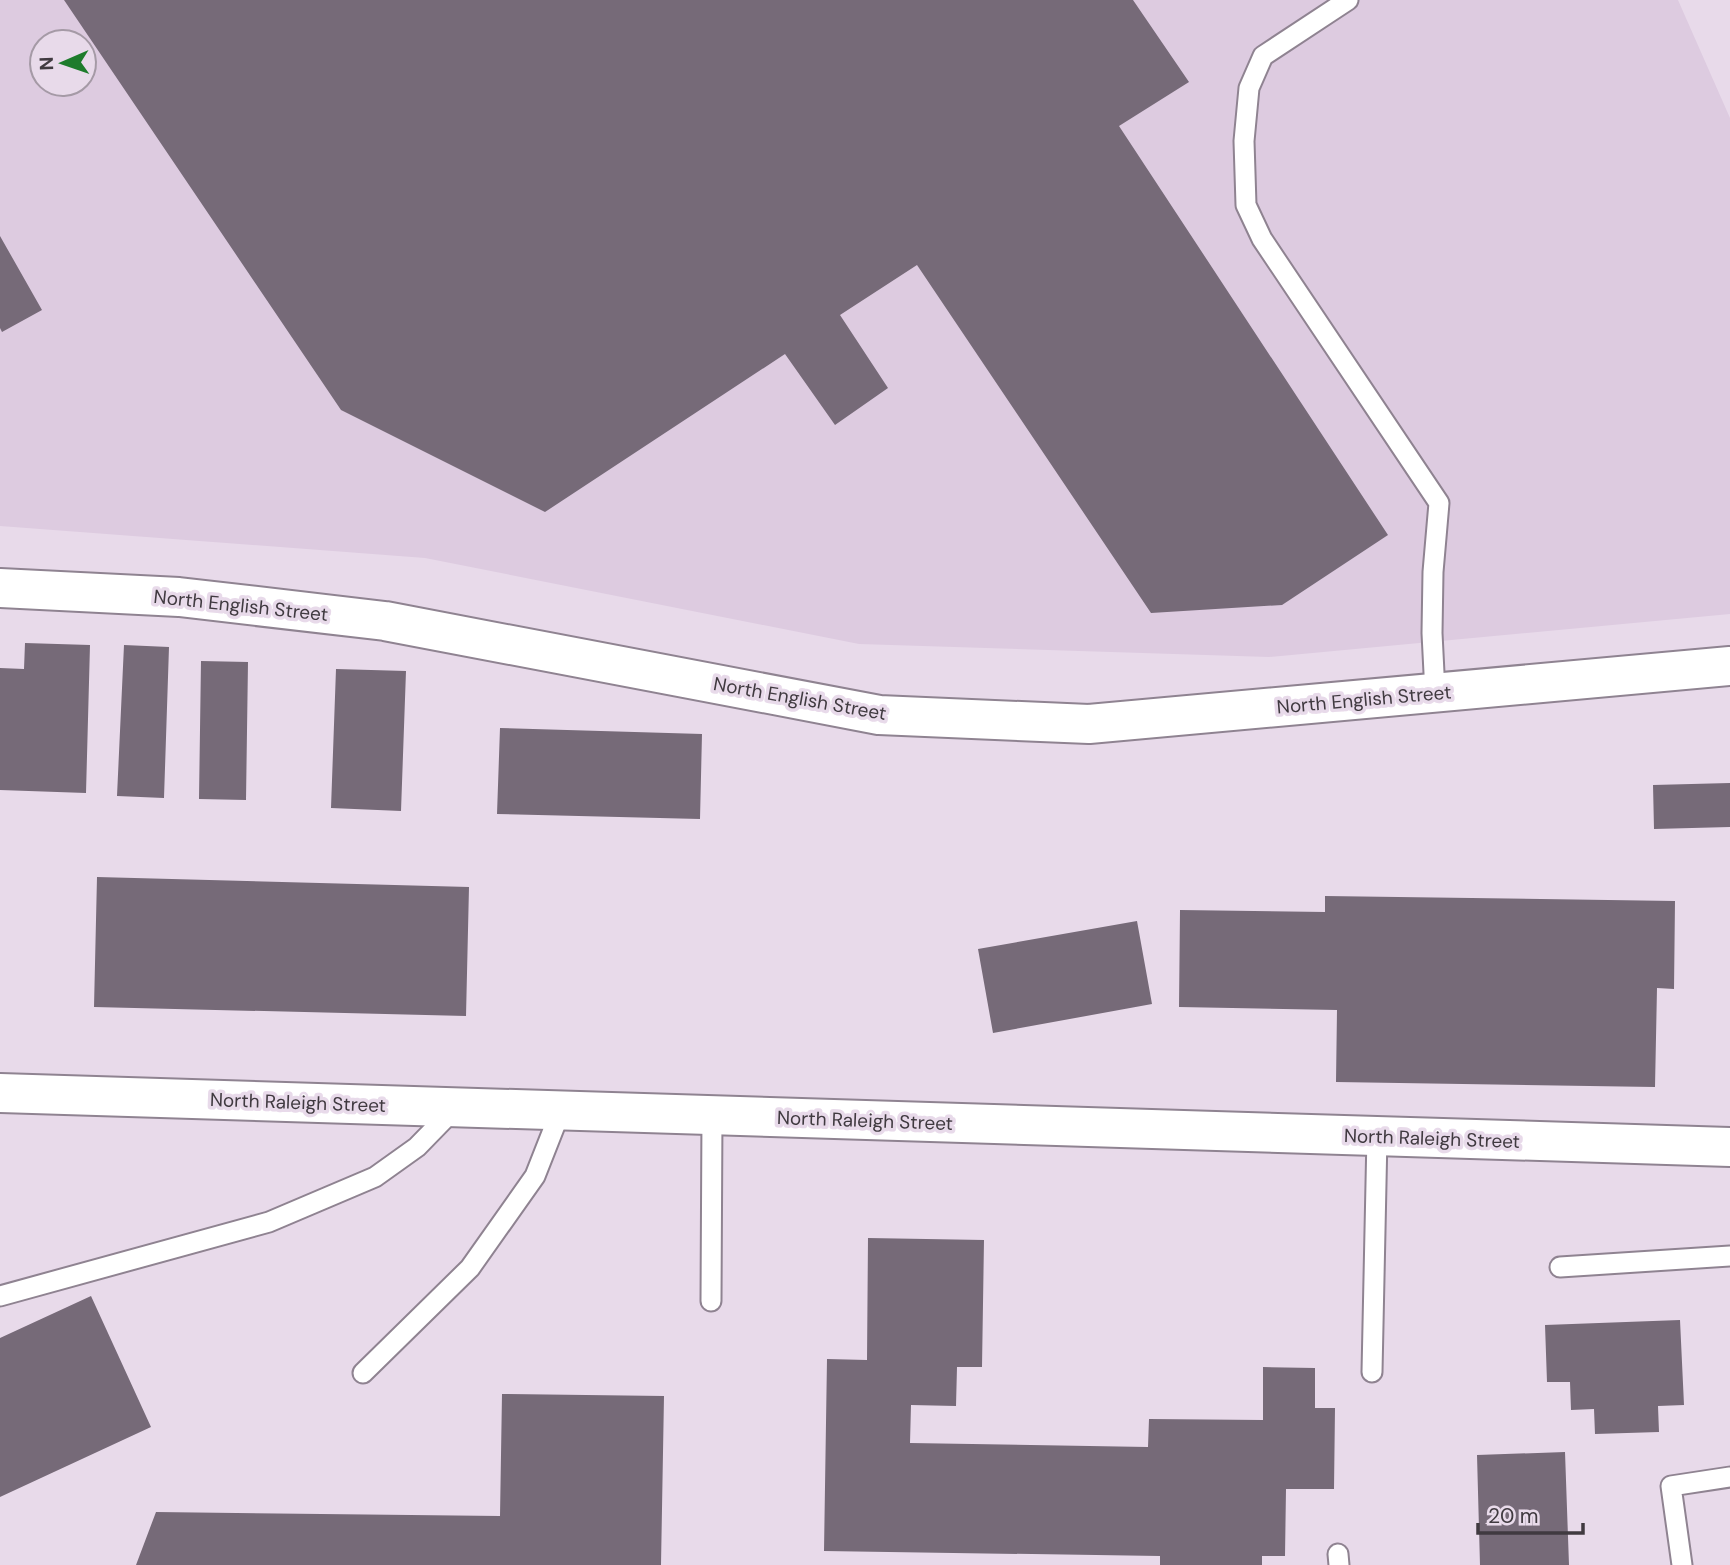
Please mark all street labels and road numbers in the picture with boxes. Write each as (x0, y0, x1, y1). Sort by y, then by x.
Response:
street label: North English Street (152, 584, 329, 627)
street label: North English Street (711, 671, 888, 726)
street label: North English Street (1276, 679, 1452, 720)
street label: North Raleigh Street (209, 1087, 386, 1118)
street label: North Raleigh Street (776, 1105, 953, 1136)
street label: North Raleigh Street (1343, 1123, 1520, 1154)

